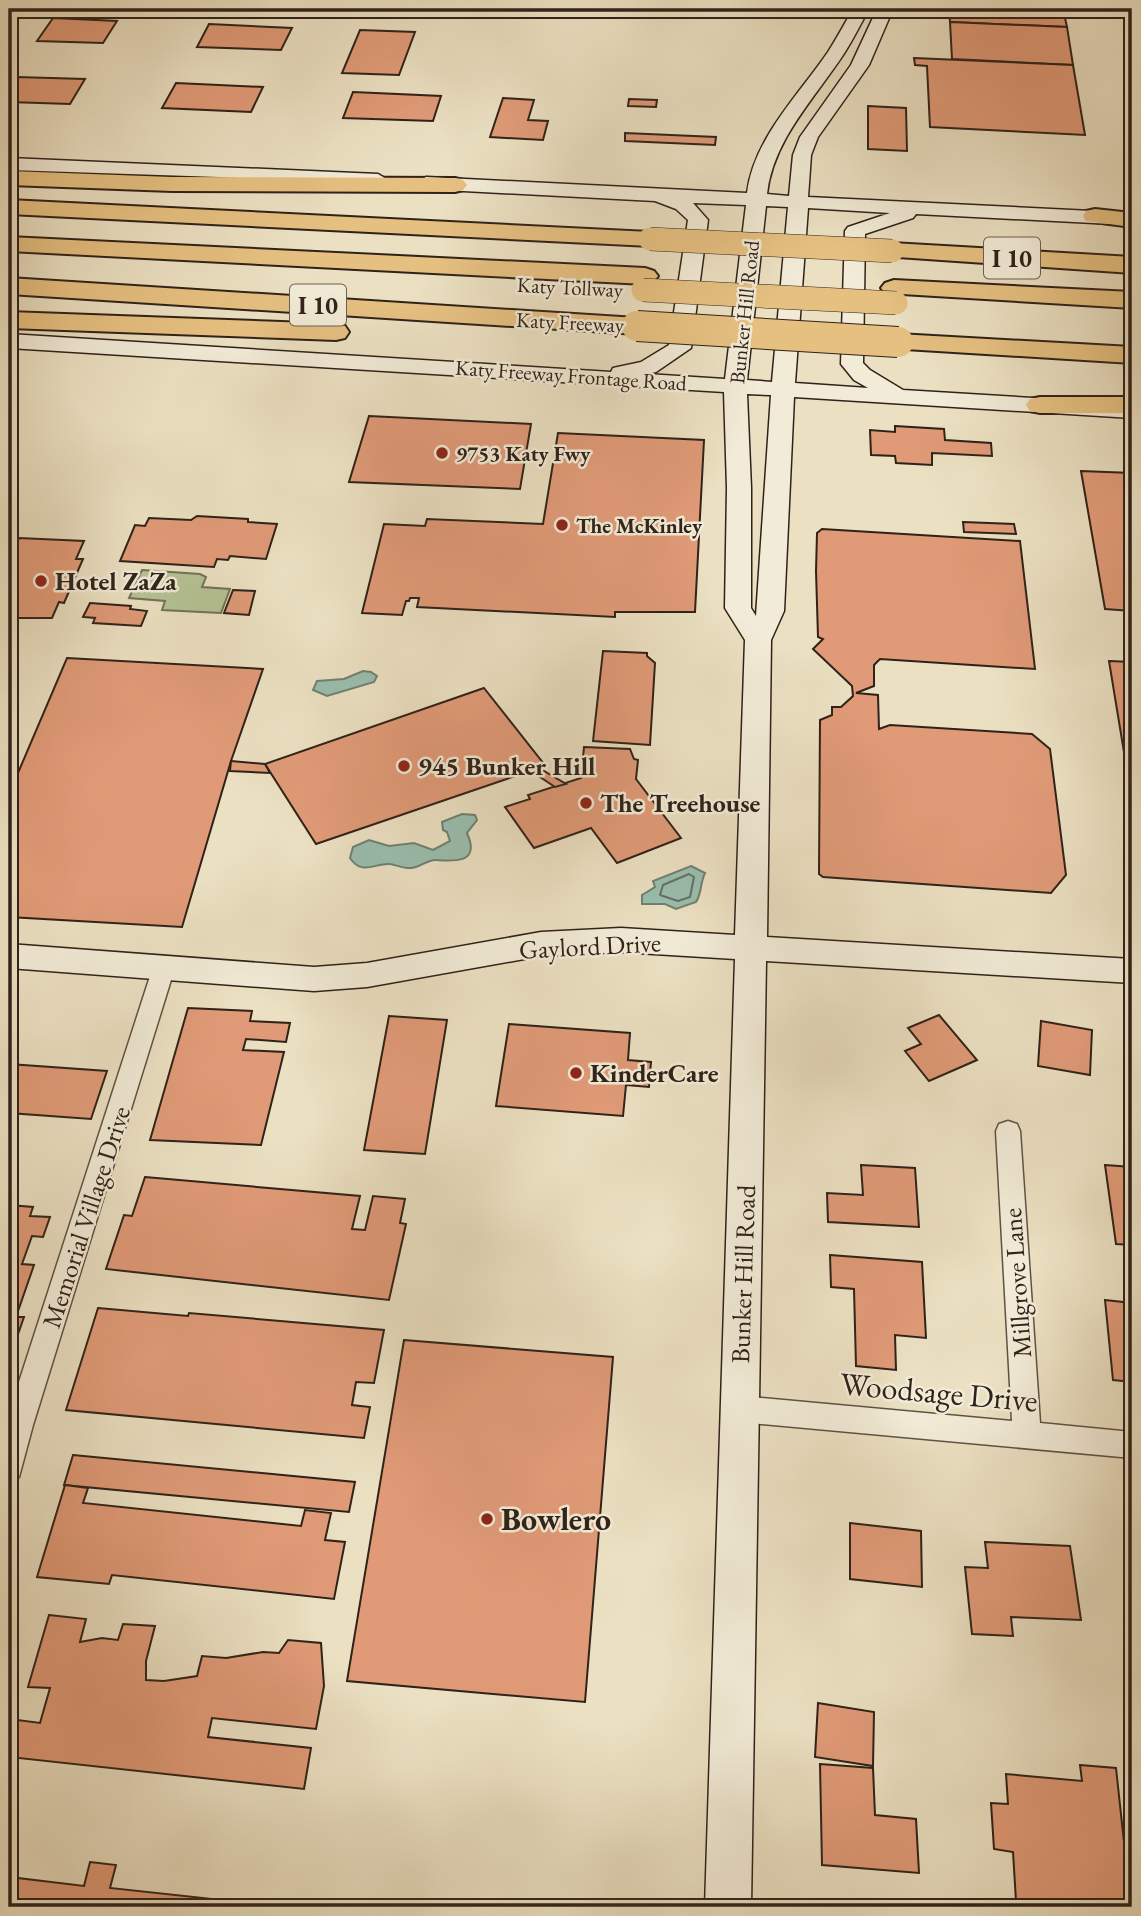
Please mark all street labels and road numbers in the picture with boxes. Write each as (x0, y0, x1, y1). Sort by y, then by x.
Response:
road number: I 10 (984, 237, 1040, 278)
street label: Bunker Hill Road (723, 239, 765, 385)
street label: Katy Tollway (516, 271, 624, 303)
road number: I 10 (290, 284, 346, 326)
street label: Katy Freeway (515, 306, 625, 338)
street label: Katy Freeway Frontage Road (454, 353, 688, 397)
street label: Gaylord Drive (518, 925, 662, 967)
street label: Memorial Village Drive (34, 1102, 138, 1332)
street label: Bunker Hill Road (723, 1183, 763, 1364)
street label: Millgrove Lane (995, 1207, 1039, 1359)
street label: Woodsage Drive (838, 1362, 1040, 1422)

